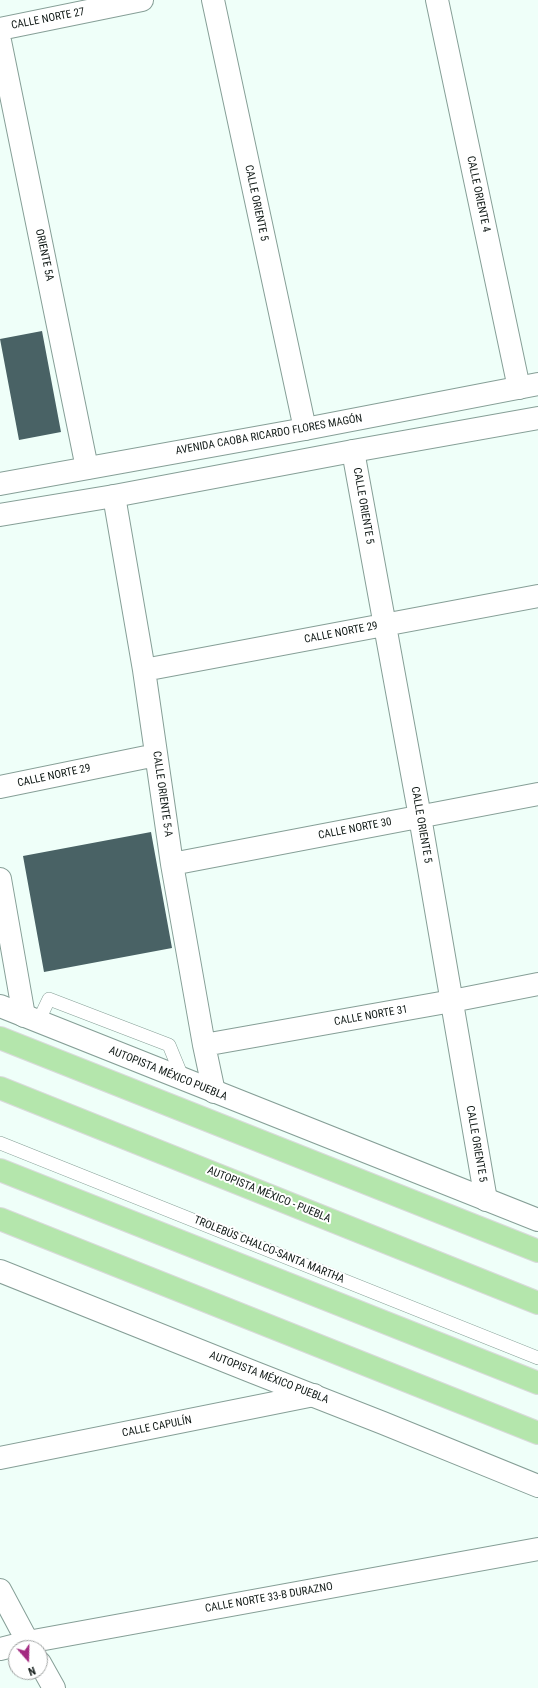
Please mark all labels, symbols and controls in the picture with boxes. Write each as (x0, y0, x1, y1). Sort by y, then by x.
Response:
street label: CALLE NORTE 27 (10, 5, 86, 33)
street label: CALLE ORIENTE 4 (463, 155, 493, 233)
street label: CALLE ORIENTE 5 (241, 164, 271, 242)
street label: ORIENTE 5A (32, 228, 56, 282)
street label: AVENIDA CAOBA RICARDO FLORES MAGÓN (175, 412, 363, 458)
street label: CALLE ORIENTE 5 (350, 467, 376, 545)
street label: CALLE NORTE 29 (303, 619, 379, 647)
street label: CALLE ORIENTE 5-A (149, 750, 175, 838)
street label: CALLE NORTE 29 (16, 762, 92, 790)
street label: CALLE ORIENTE 5 (408, 786, 434, 864)
street label: CALLE NORTE 30 (317, 815, 393, 843)
street label: CALLE NORTE 31 (333, 1003, 409, 1029)
street label: AUTOPISTA MÉXICO PUEBLA (107, 1044, 229, 1104)
street label: CALLE ORIENTE 5 (463, 1105, 489, 1183)
street label: AUTOPISTA MÉXICO - PUEBLA (205, 1164, 333, 1226)
street label: TROLEBÚS CHALCO-SANTA MARTHA (192, 1214, 346, 1286)
street label: AUTOPISTA MÉXICO PUEBLA (207, 1349, 331, 1407)
street label: CALLE CAPULÍN (121, 1414, 193, 1440)
street label: CALLE NORTE 33-B DURAZNO (204, 1580, 334, 1616)
north arrow (8, 1640, 48, 1680)
text: N (27, 1664, 37, 1678)

